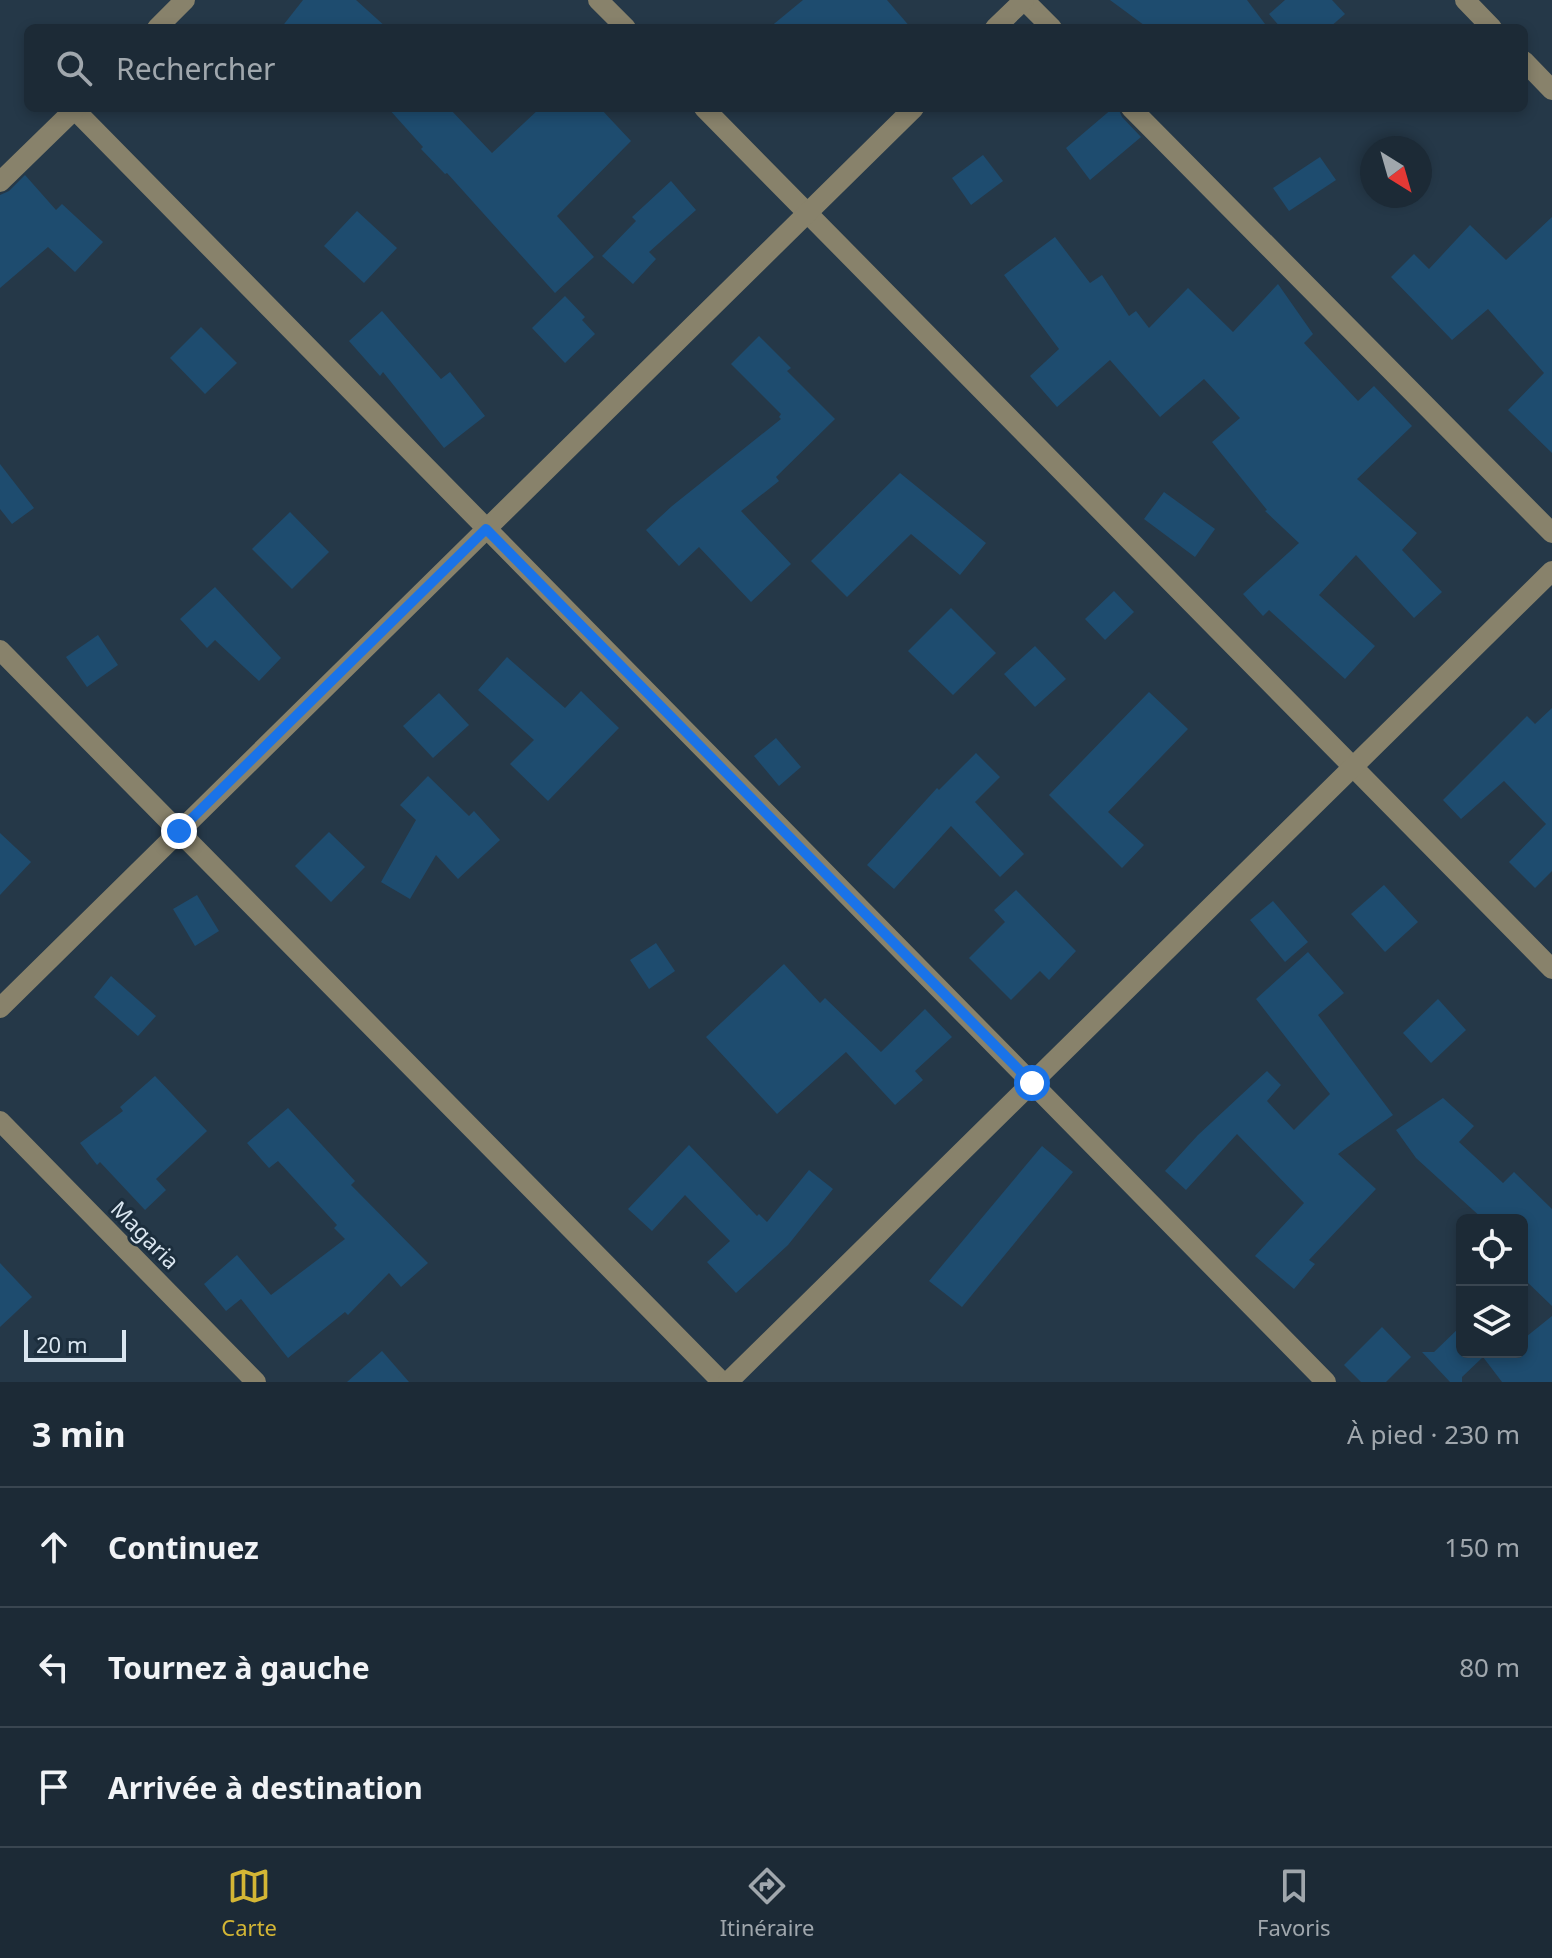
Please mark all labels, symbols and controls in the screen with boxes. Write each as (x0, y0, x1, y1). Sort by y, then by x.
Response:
search box (24, 24, 1528, 112)
icon: search (52, 46, 96, 90)
text: Rechercher (116, 48, 275, 89)
north arrow (1360, 136, 1432, 208)
route end (161, 813, 197, 849)
route start (1014, 1065, 1050, 1101)
street label: Magaria (105, 1194, 186, 1275)
map controls (1456, 1214, 1528, 1358)
button: locate (1456, 1214, 1528, 1286)
button: layers (1456, 1286, 1528, 1358)
scale bar (24, 1326, 126, 1362)
text: 20 m (36, 1329, 87, 1359)
text: 3 min (32, 1411, 126, 1457)
text: À pied · 230 m (1347, 1416, 1520, 1452)
icon: ahead (32, 1525, 76, 1569)
text: Continuez (108, 1527, 259, 1568)
text: 150 m (1444, 1529, 1520, 1565)
icon: left (32, 1645, 76, 1689)
text: Tournez à gauche (108, 1647, 370, 1688)
text: 80 m (1459, 1649, 1520, 1685)
icon: arrive (32, 1765, 76, 1809)
text: Arrivée à destination (108, 1767, 423, 1808)
tab: Carte (221, 1864, 277, 1942)
tab: Itinéraire (720, 1864, 814, 1942)
tab: Favoris (1257, 1864, 1331, 1942)

